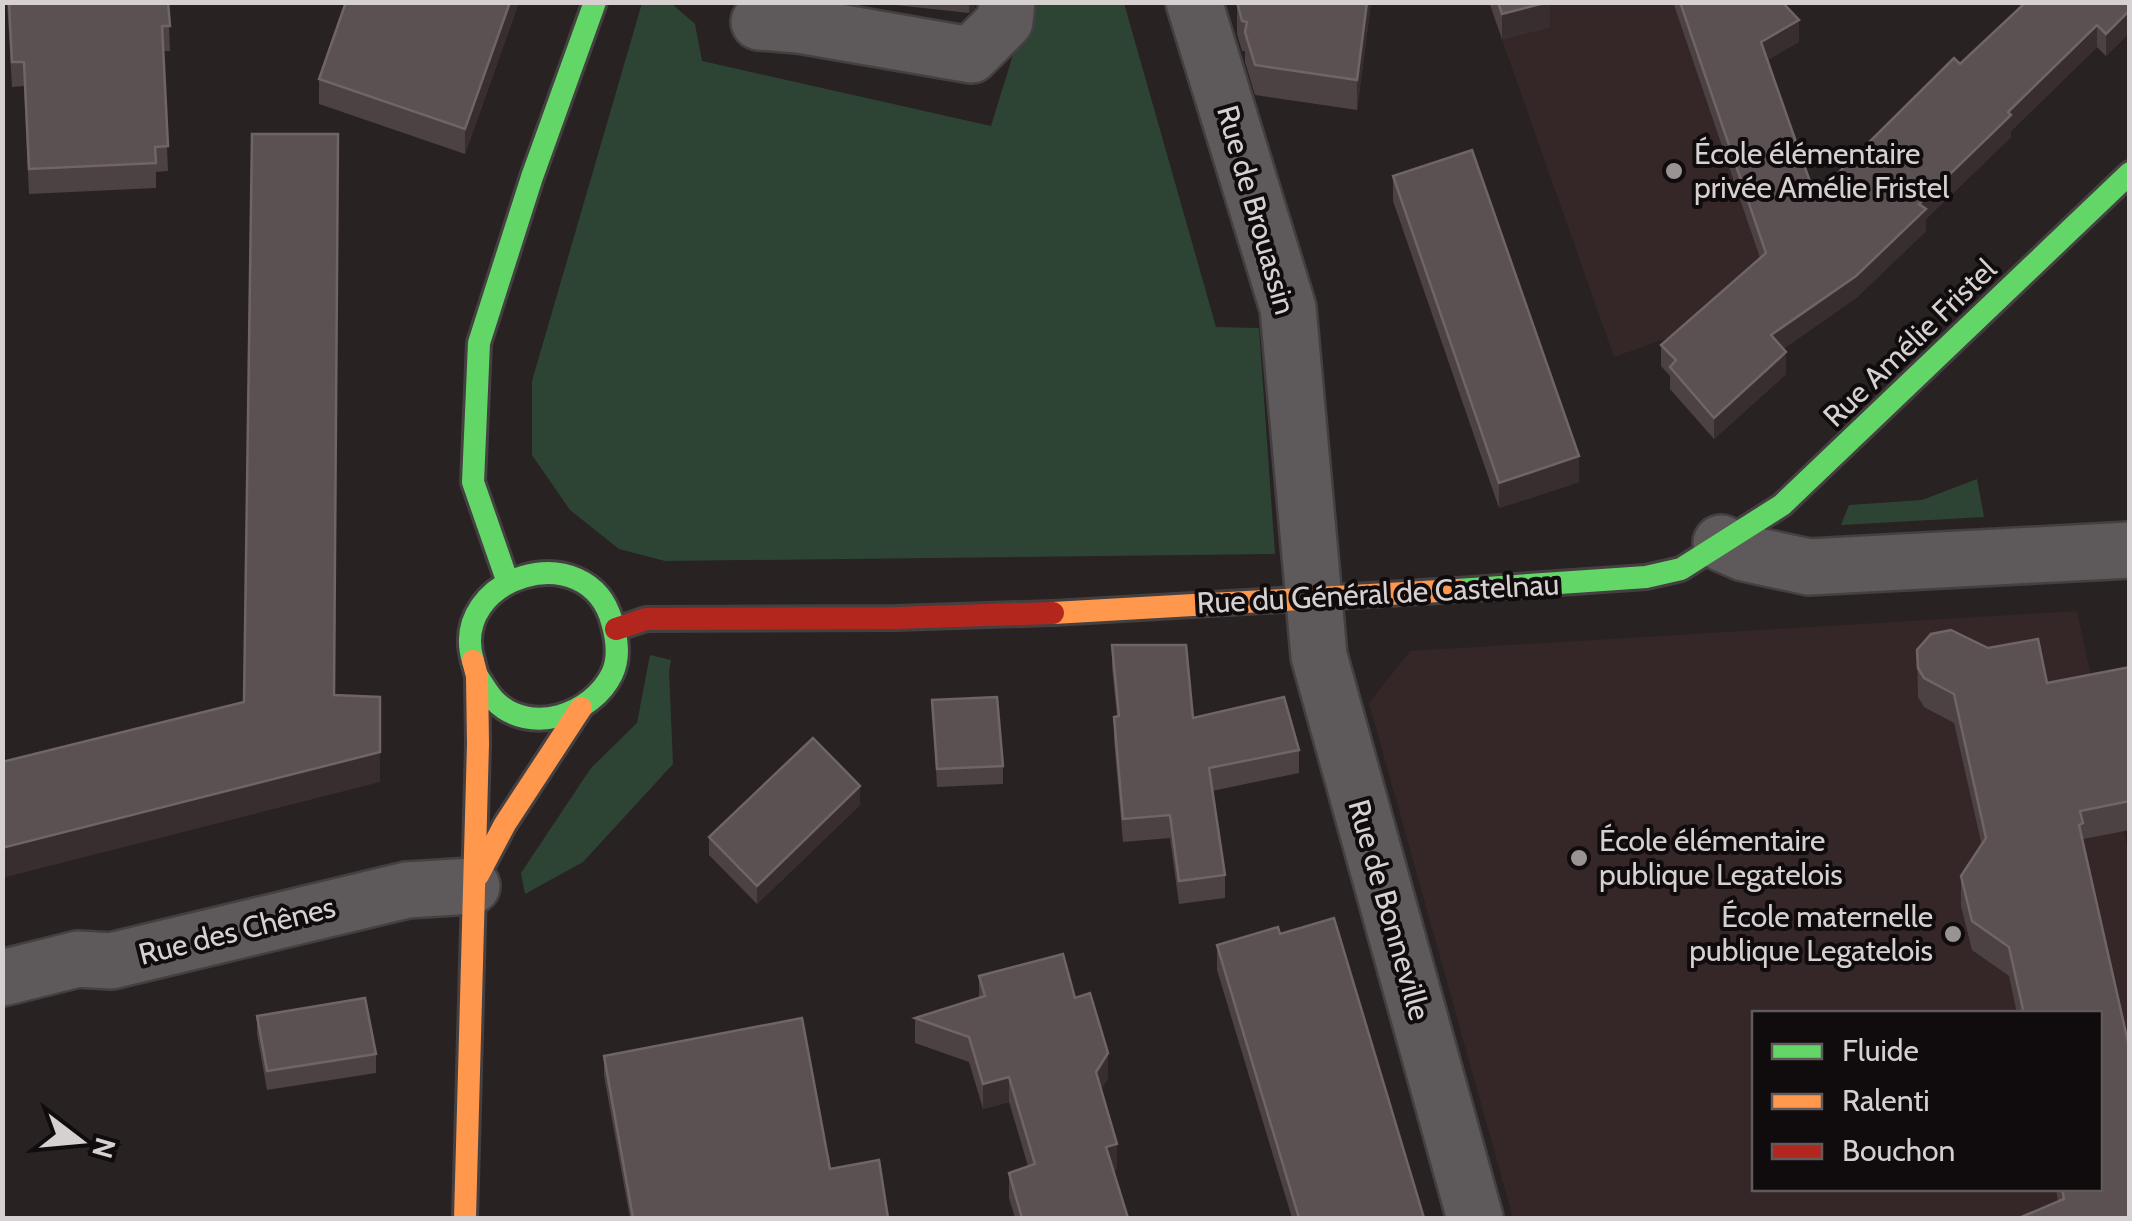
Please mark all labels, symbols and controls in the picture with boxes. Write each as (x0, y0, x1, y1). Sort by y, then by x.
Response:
street label: Rue de Brouassin (1209, 101, 1304, 319)
place label: École élémentaire privée Amélie Fristel (1694, 135, 1949, 206)
marker: École élémentaire privée Amélie Fristel (1663, 160, 1685, 182)
street label: Rue Amélie Fristel (1815, 251, 2004, 435)
street label: Rue du Général de Castelnau (1196, 566, 1560, 621)
street label: Rue de Bonneville (1340, 795, 1439, 1025)
place label: École élémentaire publique Legatelois (1599, 822, 1843, 893)
marker: École élémentaire publique Legatelois (1568, 847, 1590, 869)
street label: Rue des Chênes (135, 888, 339, 973)
place label: École maternelle publique Legatelois (1689, 898, 1933, 969)
marker: École maternelle publique Legatelois (1942, 923, 1964, 945)
legend (1752, 1011, 2102, 1191)
text: Fluide (1842, 1032, 1919, 1069)
text: Ralenti (1842, 1082, 1930, 1119)
north arrow (30, 1091, 130, 1191)
text: Bouchon (1842, 1132, 1955, 1169)
text: N (85, 1134, 123, 1162)

